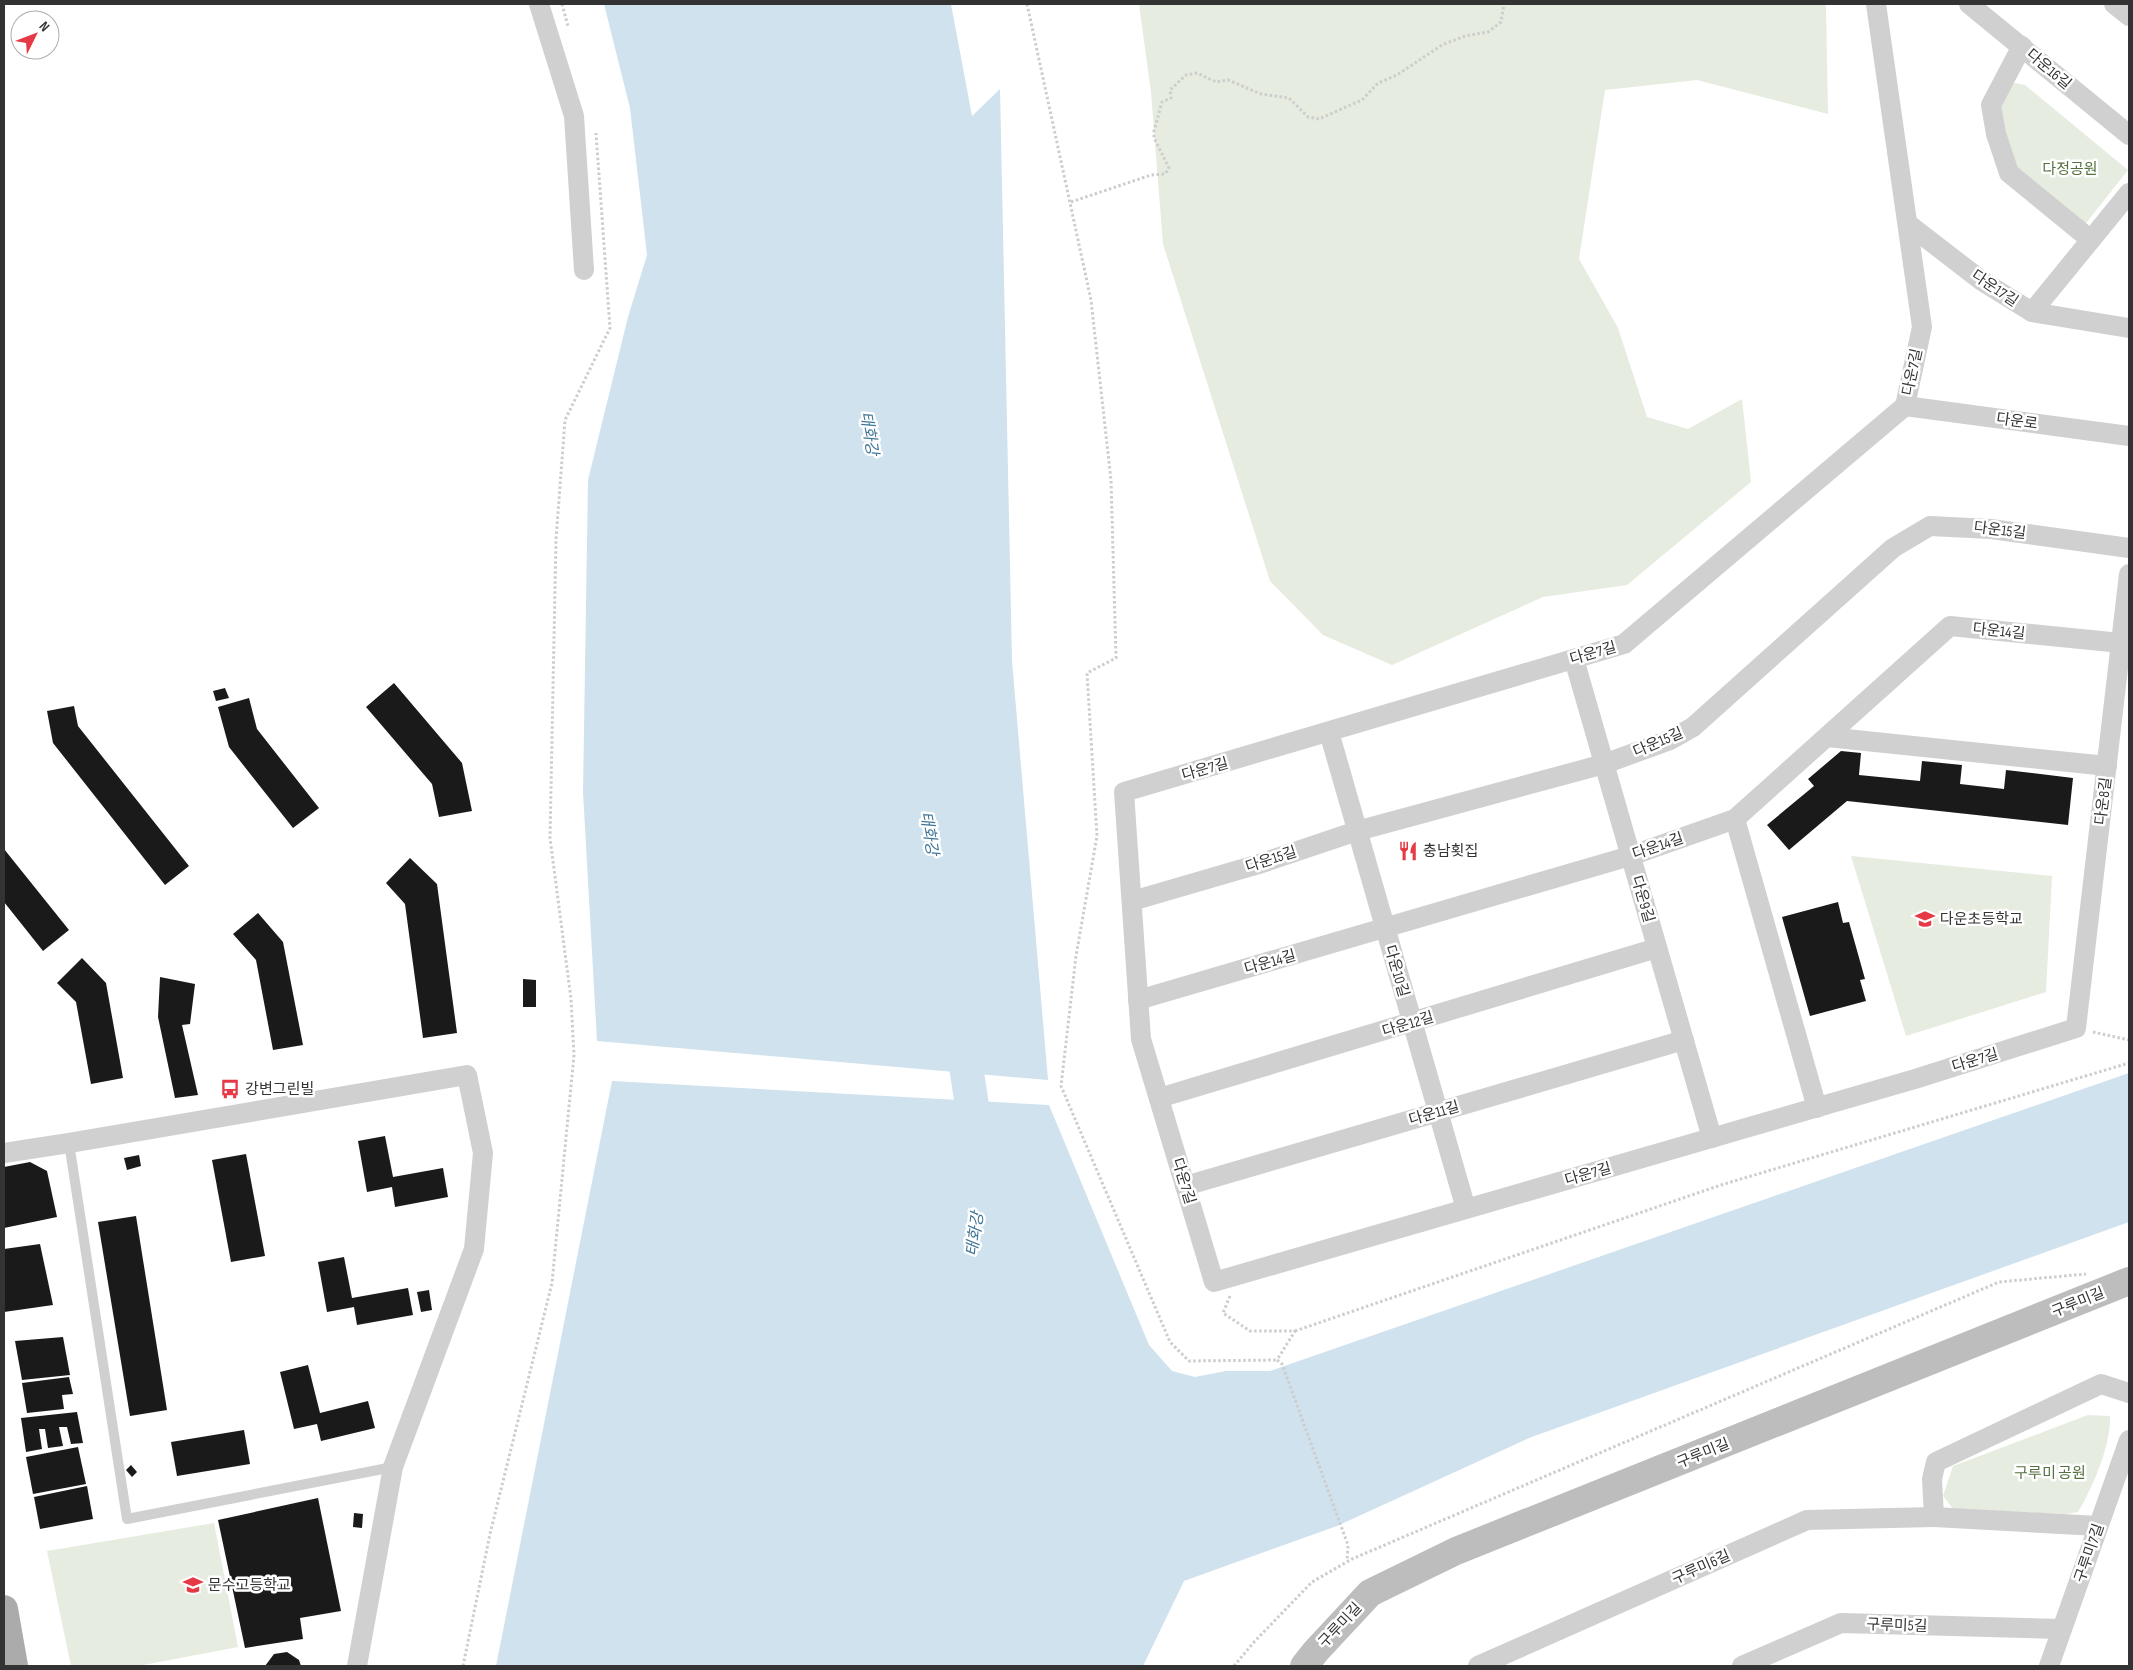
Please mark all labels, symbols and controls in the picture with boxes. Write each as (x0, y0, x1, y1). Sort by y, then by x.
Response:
north arrow (10, 10, 60, 60)
text: N (35, 18, 53, 35)
street label: 다운16길 (2022, 45, 2075, 94)
park label: 다정공원 (2042, 160, 2098, 179)
street label: 다운17길 (1968, 266, 2022, 311)
street label: 다운7길 (1898, 347, 1927, 397)
street label: 다운로 (1995, 409, 2039, 434)
water label: 태화강 (856, 410, 882, 459)
street label: 다운15길 (1973, 518, 2027, 543)
street label: 다운14길 (1972, 619, 2026, 644)
street label: 다운7길 (1568, 638, 1619, 669)
street label: 다운15길 (1630, 723, 1686, 761)
street label: 다운7길 (1180, 754, 1231, 785)
street label: 다운8길 (2091, 776, 2116, 826)
water label: 태화강 (916, 810, 942, 859)
street label: 다운14길 (1630, 829, 1686, 864)
restaurant icon: 충남횟집 (1397, 840, 1419, 862)
street label: 다운15길 (1243, 842, 1299, 877)
place label: 충남횟집 (1423, 842, 1478, 861)
street label: 다운9길 (1627, 873, 1658, 925)
school or university icon: 다운초등학교 (1914, 908, 1936, 930)
place label: 다운초등학교 (1940, 910, 2023, 929)
street label: 다운10길 (1380, 943, 1413, 999)
street label: 다운14길 (1242, 946, 1298, 979)
street label: 다운12길 (1380, 1008, 1436, 1041)
street label: 다운7길 (1950, 1044, 2001, 1076)
bus stop icon: 강변그린빌 (219, 1078, 241, 1100)
place label: 강변그린빌 (245, 1080, 314, 1099)
street label: 다운11길 (1407, 1097, 1462, 1130)
street label: 다운7길 (1168, 1156, 1200, 1207)
street label: 다운7길 (1563, 1159, 1614, 1190)
water label: 태화강 (963, 1209, 988, 1257)
street label: 구루미길 (2049, 1283, 2107, 1322)
street label: 구루미길 (1674, 1434, 1732, 1473)
park label: 구루미 공원 (2014, 1464, 2086, 1483)
street label: 구루미7길 (2071, 1521, 2108, 1585)
street label: 구루미6길 (1669, 1546, 1733, 1589)
school or university icon: 문수고등학교 (182, 1574, 204, 1596)
place label: 문수고등학교 (208, 1576, 291, 1595)
street label: 구루미길 (1315, 1599, 1366, 1652)
street label: 구루미5길 (1866, 1615, 1928, 1636)

